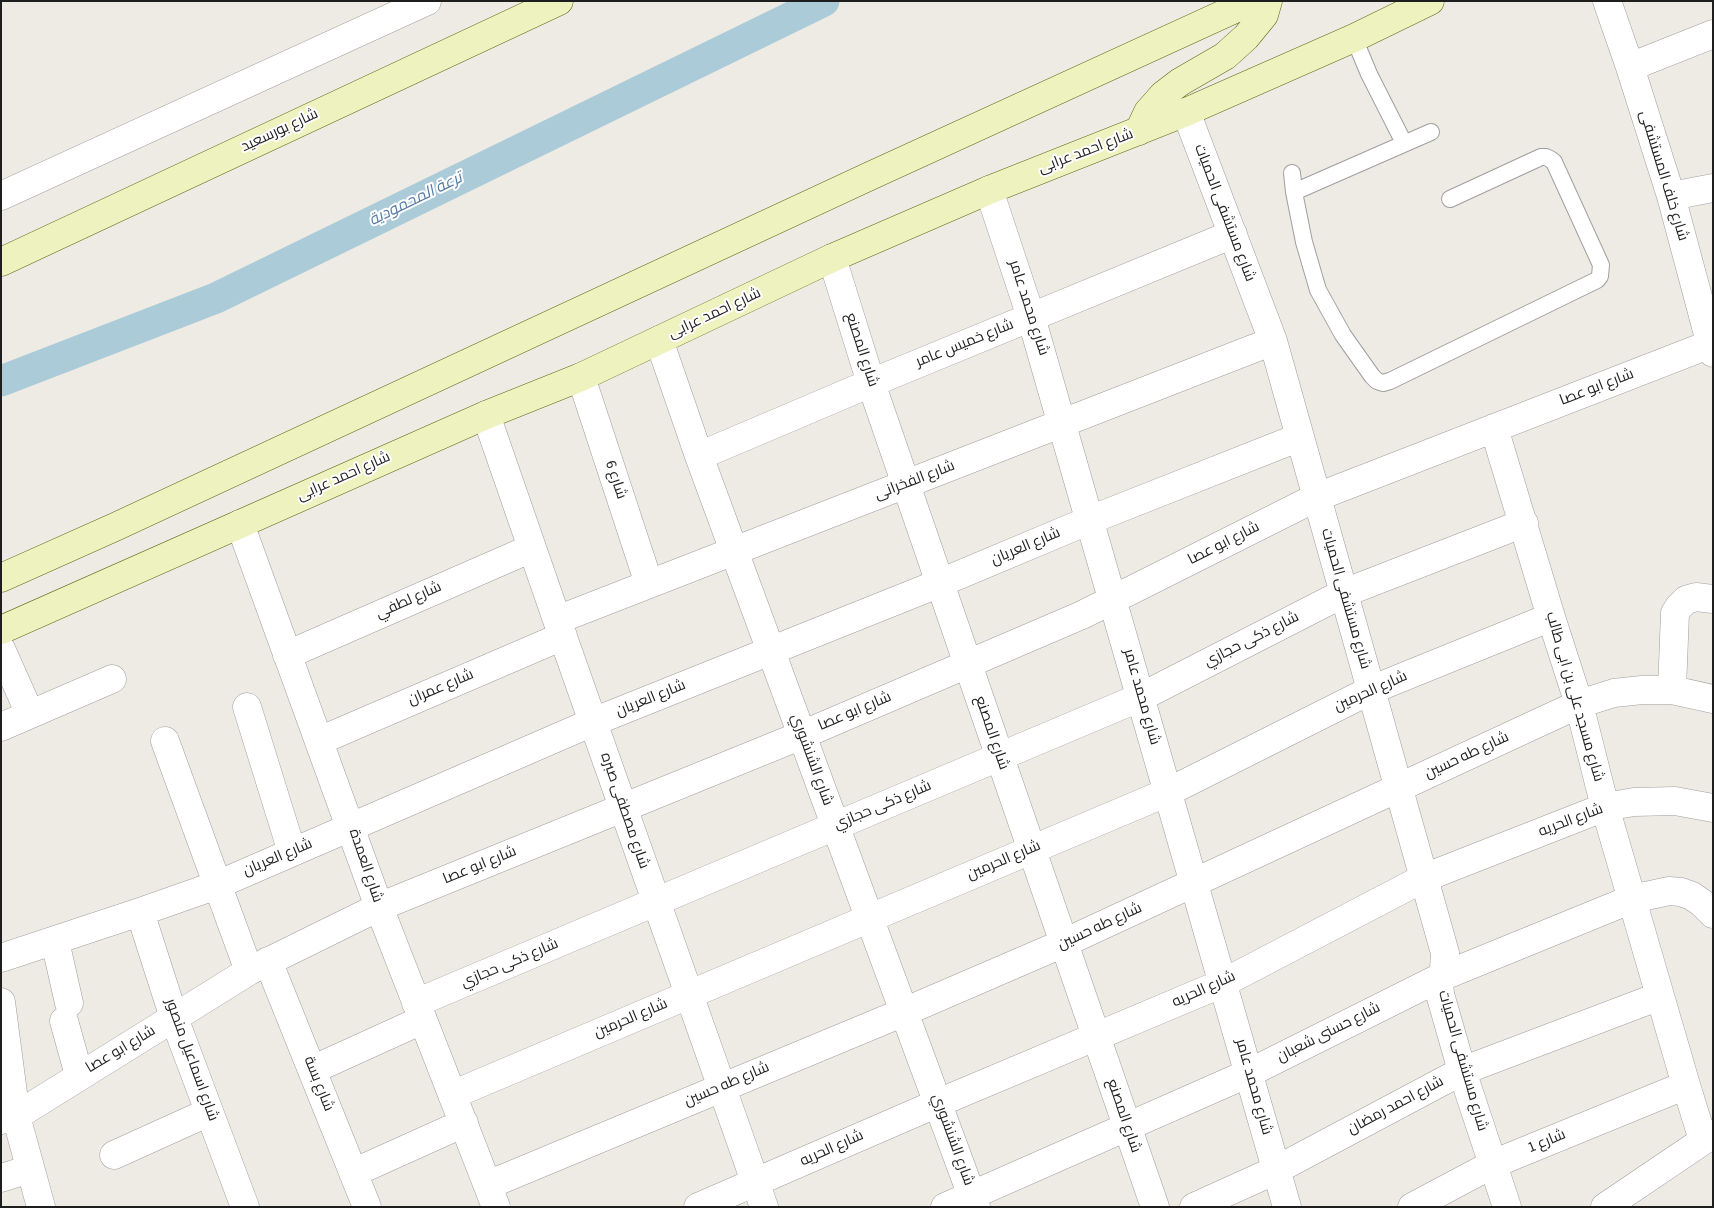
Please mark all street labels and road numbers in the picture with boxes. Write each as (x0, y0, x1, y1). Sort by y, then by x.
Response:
street label: شارع بورسعيد (239, 105, 321, 157)
street label: شارع خلف المستشفى (1635, 109, 1691, 243)
street label: شارع احمد عرابى (1036, 126, 1136, 178)
street label: شارع مستشفى الحميات (1189, 142, 1259, 284)
street label: شارع محمد عامر (1004, 258, 1052, 358)
street label: شارع احمد عرابى (666, 285, 764, 343)
street label: شارع المصنع (841, 311, 881, 389)
street label: شارع خميس عامر (913, 316, 1017, 372)
street label: شارع ابو عصا (1557, 366, 1637, 410)
street label: شارع احمد عرابى (295, 448, 393, 506)
street label: شارع الفخرانى (872, 457, 958, 505)
street label: شارع 6 (600, 458, 630, 502)
street label: شارع ابو عصا (1185, 518, 1263, 570)
street label: شارع العريان (988, 524, 1064, 570)
street label: شارع مستشفى الحميات (1316, 526, 1374, 672)
street label: شارع لطفي (373, 578, 445, 624)
street label: شارع ذكى حجازي (1202, 608, 1302, 672)
street label: شارع مسجد على بن ابى طالب (1541, 610, 1607, 784)
street label: شارع محمد عامر (1119, 647, 1163, 747)
street label: شارع عمران (405, 666, 477, 710)
street label: شارع الحرمين (1332, 668, 1410, 716)
street label: شارع العريان (613, 677, 689, 721)
street label: شارع ابو عصا (816, 689, 894, 735)
street label: شارع المصنع (970, 694, 1012, 772)
street label: شارع الشنشوري (786, 712, 836, 808)
street label: شارع طه حسين (1422, 729, 1512, 783)
street label: شارع مصطفى صبره (596, 751, 652, 871)
street label: شارع ذكى حجازي (832, 777, 934, 835)
street label: شارع الحريه (1536, 800, 1606, 842)
street label: شارع العمدة (344, 827, 386, 905)
street label: شارع العريان (240, 835, 316, 881)
street label: شارع الحرمين (964, 837, 1044, 885)
street label: شارع ابو عصا (441, 843, 519, 889)
street label: شارع طه حسين (1055, 900, 1145, 954)
street label: شارع ذكى حجازي (459, 935, 561, 993)
street label: شارع الحريه (1169, 968, 1239, 1012)
street label: شارع مستشفى الحميات (1433, 988, 1491, 1134)
street label: شارع الحرمين (591, 995, 671, 1043)
street label: شارع اسماعيل منصور (160, 996, 222, 1124)
street label: شارع حسنى شعبان (1274, 999, 1384, 1067)
street label: شارع ابو عصا (83, 1022, 159, 1078)
street label: شارع محمد عامر (1231, 1037, 1275, 1137)
street label: شارع بسة (299, 1054, 337, 1114)
street label: شارع طه حسين (682, 1059, 772, 1111)
street label: شارع احمد رمضان (1345, 1073, 1447, 1139)
street label: شارع المصنع (1102, 1077, 1144, 1155)
street label: شارع الشنشوري (927, 1092, 977, 1188)
street label: شارع 1 (1525, 1126, 1569, 1158)
street label: شارع الحريه (797, 1127, 867, 1171)

